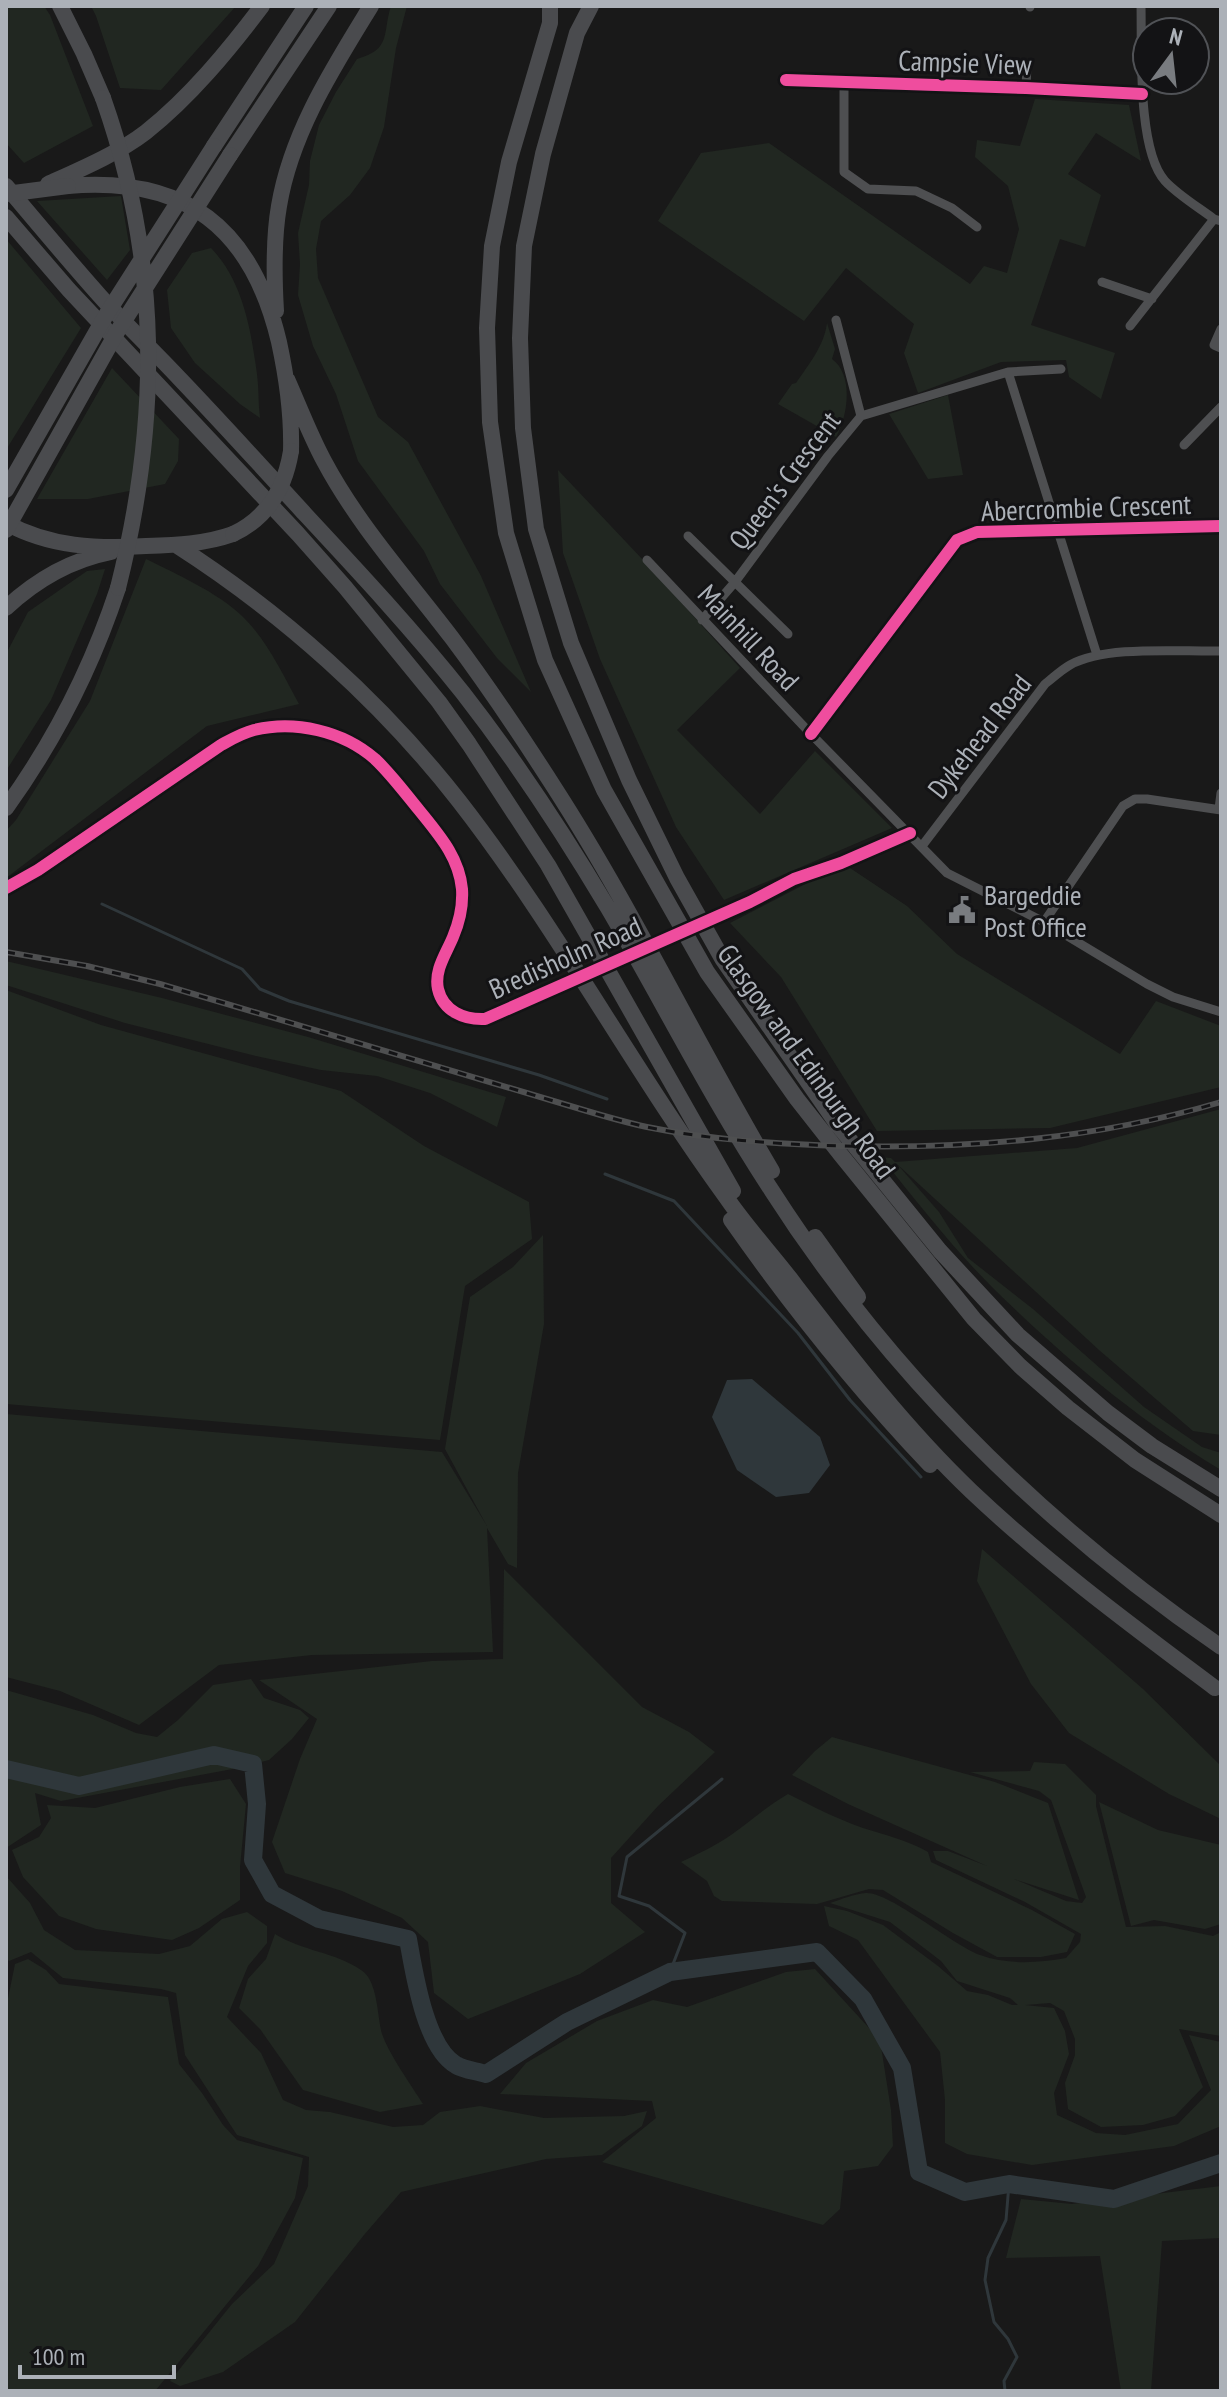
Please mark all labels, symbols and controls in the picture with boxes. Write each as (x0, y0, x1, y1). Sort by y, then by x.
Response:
north arrow (1131, 16, 1211, 96)
text: N (1167, 22, 1186, 52)
street label: Campsie View (898, 41, 1033, 83)
street label: Queen's Crescent (720, 403, 848, 557)
street label: Abercrombie Crescent (980, 485, 1192, 529)
street label: Mainhill Road (690, 576, 808, 698)
street label: Dykehead Road (919, 666, 1039, 806)
place label: Bargeddie Post Office (984, 876, 1087, 945)
public building icon: Bargeddie Post Office (947, 895, 977, 925)
street label: Bredisholm Road (483, 907, 647, 1007)
street label: Glasgow and Edinburgh Road (709, 936, 905, 1186)
scale bar (20, 2329, 174, 2379)
text: 100 m (32, 2341, 85, 2372)

